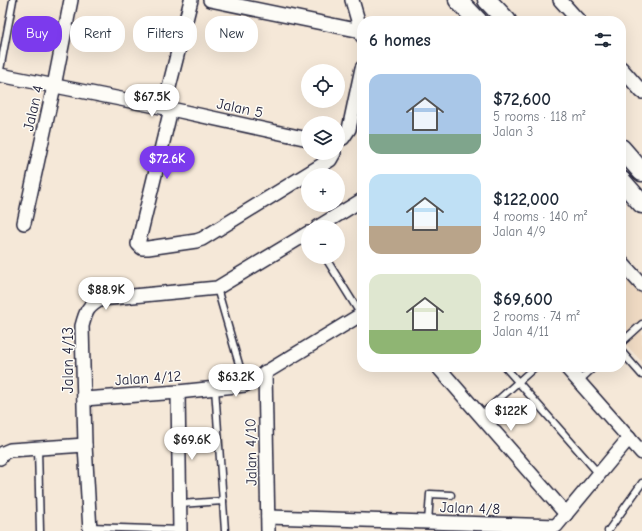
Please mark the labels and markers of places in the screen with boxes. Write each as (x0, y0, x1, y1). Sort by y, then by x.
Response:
pin: $67.5K (119, 84, 185, 118)
pin: $72.6K (134, 146, 200, 180)
pin: $88.9K (73, 277, 139, 311)
pin: $63.2K (203, 364, 269, 398)
pin: $122K (483, 398, 539, 432)
pin: $69.6K (159, 427, 225, 461)

